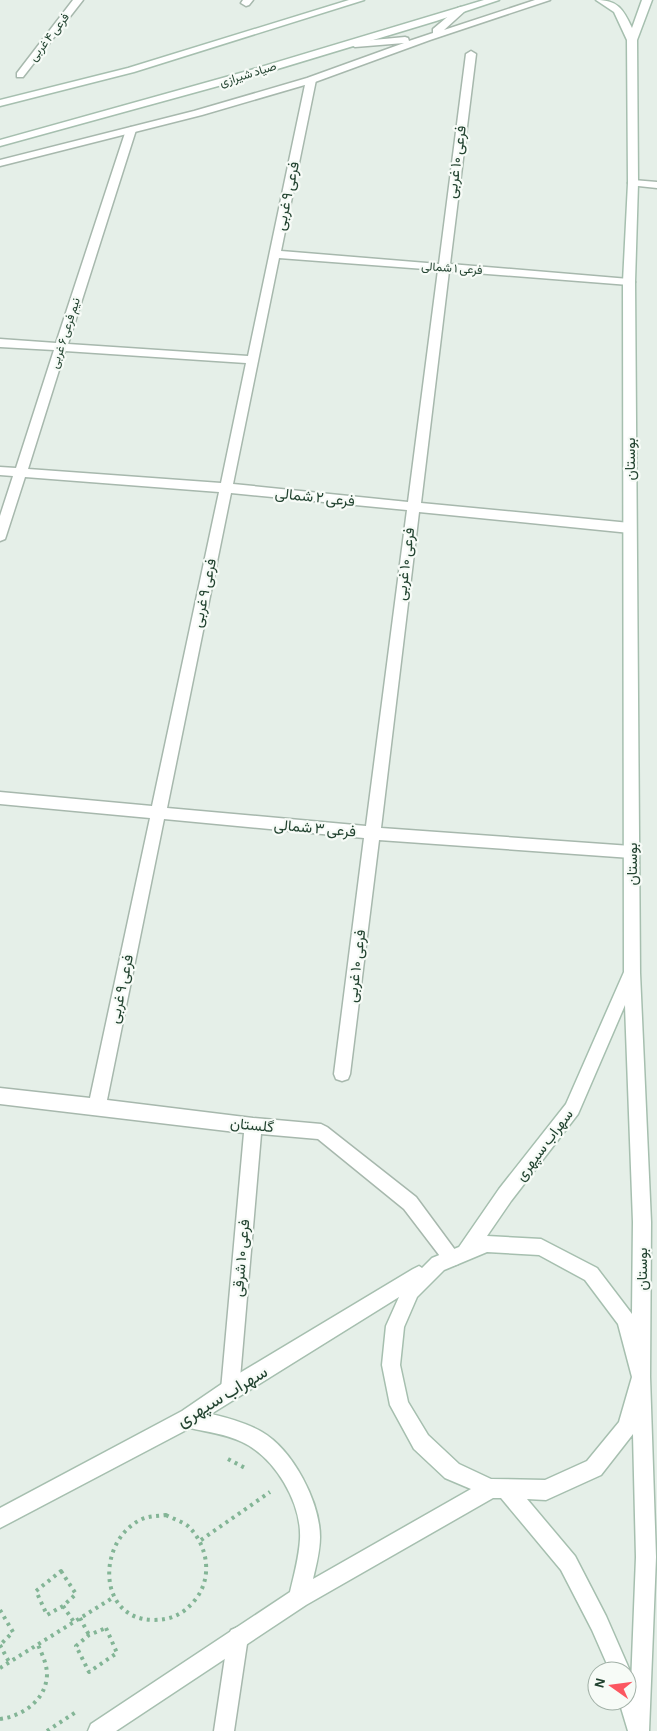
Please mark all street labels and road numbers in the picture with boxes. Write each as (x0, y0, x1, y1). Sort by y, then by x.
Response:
street label: فرعی ۴ غربی (27, 11, 73, 64)
street label: صیاد شیرازی (218, 60, 278, 90)
street label: فرعی ۱۰ غربی (444, 125, 471, 200)
street label: فرعی ۹ غربی (273, 160, 304, 232)
street label: فرعی ۱ شمالی (421, 260, 483, 278)
street label: نیم فرعی ۶ غربی (48, 296, 84, 370)
street label: بوستان (623, 438, 639, 480)
street label: فرعی ۲ شمالی (274, 486, 356, 511)
street label: فرعی ۱۰ غربی (394, 527, 419, 602)
street label: فرعی ۹ غربی (190, 557, 221, 629)
street label: فرعی ۳ شمالی (273, 817, 357, 842)
street label: بوستان (625, 843, 641, 885)
street label: فرعی ۱۰ غربی (345, 929, 370, 1004)
street label: فرعی ۹ غربی (107, 953, 138, 1025)
street label: سهراب سپهری (513, 1107, 578, 1185)
street label: گلستان (229, 1116, 275, 1136)
street label: فرعی ۱۰ شرقی (231, 1218, 254, 1298)
street label: بوستان (635, 1248, 651, 1290)
street label: سهراب سپهری (174, 1363, 272, 1433)

